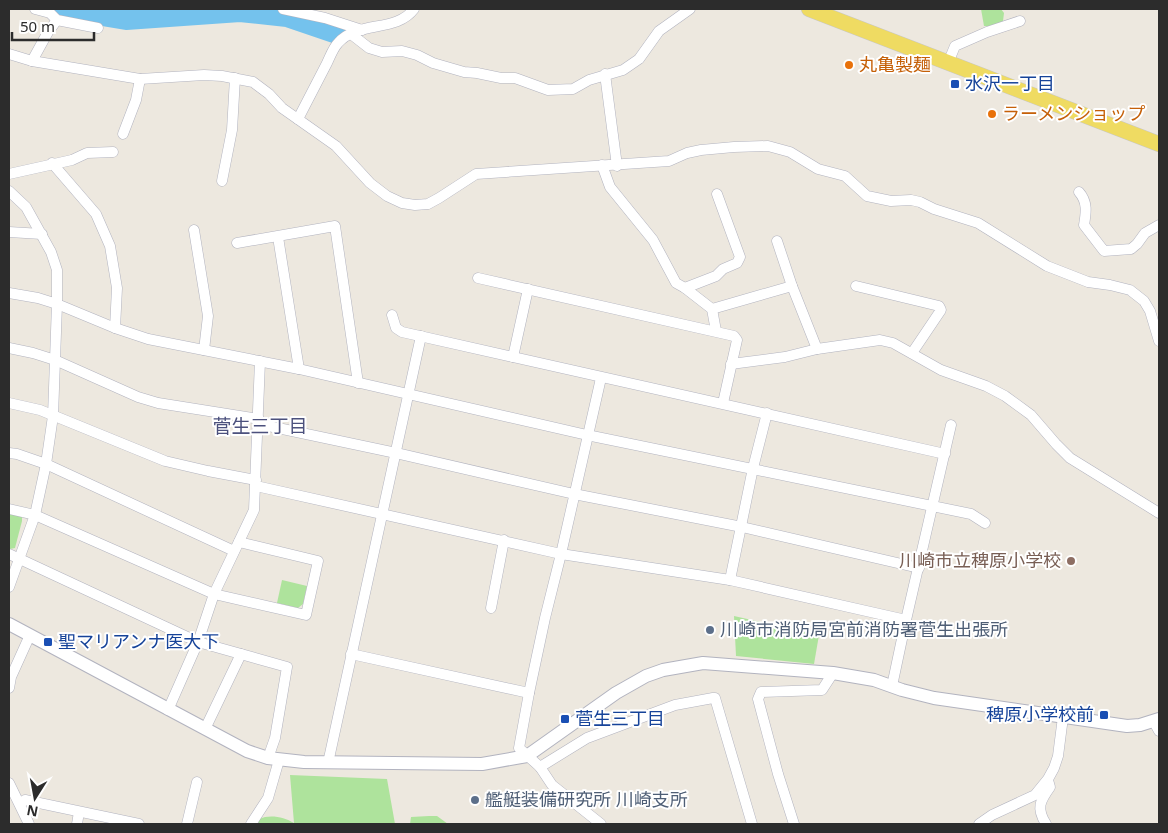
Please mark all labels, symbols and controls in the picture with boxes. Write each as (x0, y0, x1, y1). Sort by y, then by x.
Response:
scale bar (12, 10, 95, 42)
text: 50 m (20, 16, 55, 36)
place label: 丸亀製麺 (859, 52, 931, 76)
marker: 丸亀製麺 (843, 59, 855, 71)
place label: 水沢一丁目 (965, 71, 1055, 95)
marker: 水沢一丁目 (949, 78, 961, 90)
place label: ラーメンショップ (1002, 101, 1145, 125)
marker: ラーメンショップ (986, 108, 998, 120)
district label: 菅生三丁目 (212, 413, 308, 439)
place label: 川崎市立稗原小学校 (899, 548, 1061, 572)
marker: 川崎市立稗原小学校 (1065, 555, 1077, 567)
place label: 川崎市消防局宮前消防署菅生出張所 (720, 617, 1008, 641)
marker: 川崎市消防局宮前消防署菅生出張所 (704, 624, 716, 636)
place label: 聖マリアンナ医大下 (58, 629, 219, 653)
marker: 聖マリアンナ医大下 (42, 636, 54, 648)
place label: 稗原小学校前 (986, 702, 1094, 726)
place label: 菅生三丁目 (575, 706, 665, 730)
marker: 稗原小学校前 (1098, 709, 1110, 721)
marker: 菅生三丁目 (559, 713, 571, 725)
north arrow (10, 773, 60, 823)
place label: 艦艇装備研究所 川崎支所 (485, 787, 688, 811)
marker: 艦艇装備研究所 川崎支所 (469, 794, 481, 806)
text: N (25, 801, 40, 822)

